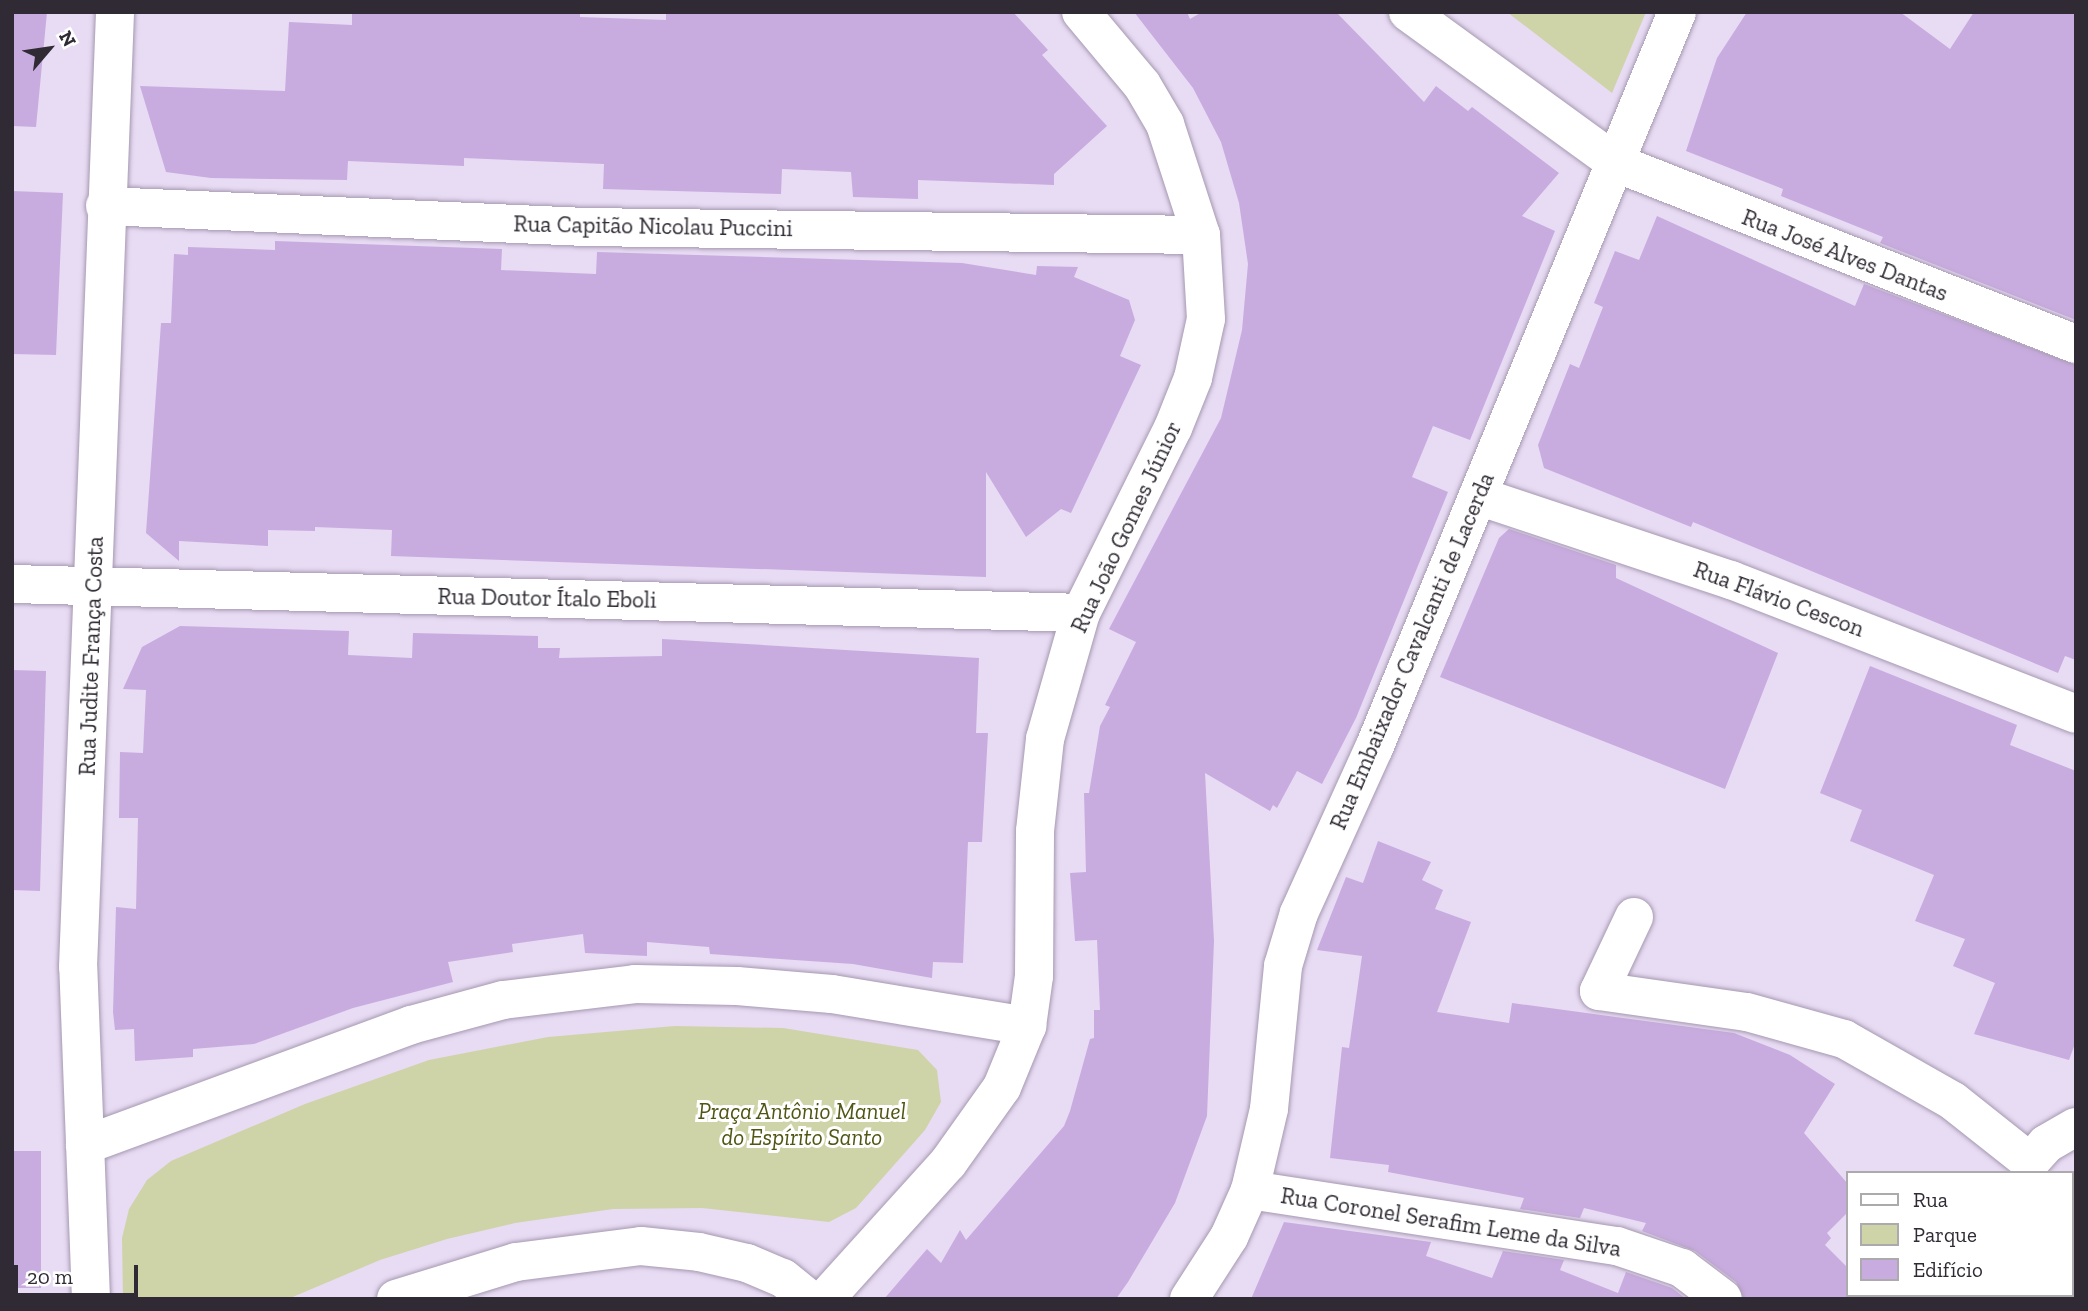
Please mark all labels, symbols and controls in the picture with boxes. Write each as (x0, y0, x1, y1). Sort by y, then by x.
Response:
north arrow (14, 14, 84, 84)
text: N (54, 27, 81, 50)
street label: Rua José Alves Dantas (1738, 203, 1952, 307)
street label: Rua Capitão Nicolau Puccini (513, 210, 793, 242)
street label: Rua João Gomes Júnior (1065, 417, 1187, 637)
street label: Rua Embaixador Cavalcanti de Lacerda (1324, 468, 1500, 834)
street label: Rua Judite França Costa (73, 536, 109, 776)
street label: Rua Flávio Cescon (1690, 555, 1868, 643)
street label: Rua Doutor Ítalo Eboli (437, 582, 657, 614)
park label: Praça Antônio Manuel do Espírito Santo (698, 1097, 906, 1151)
legend (1846, 1171, 2074, 1297)
street label: Rua Coronel Serafim Leme da Silva (1279, 1181, 1623, 1263)
text: Rua (1913, 1187, 1948, 1212)
text: Parque (1913, 1222, 1977, 1247)
scale bar (18, 1252, 142, 1296)
text: Edifício (1913, 1257, 1983, 1282)
text: 20 m (27, 1264, 73, 1289)

